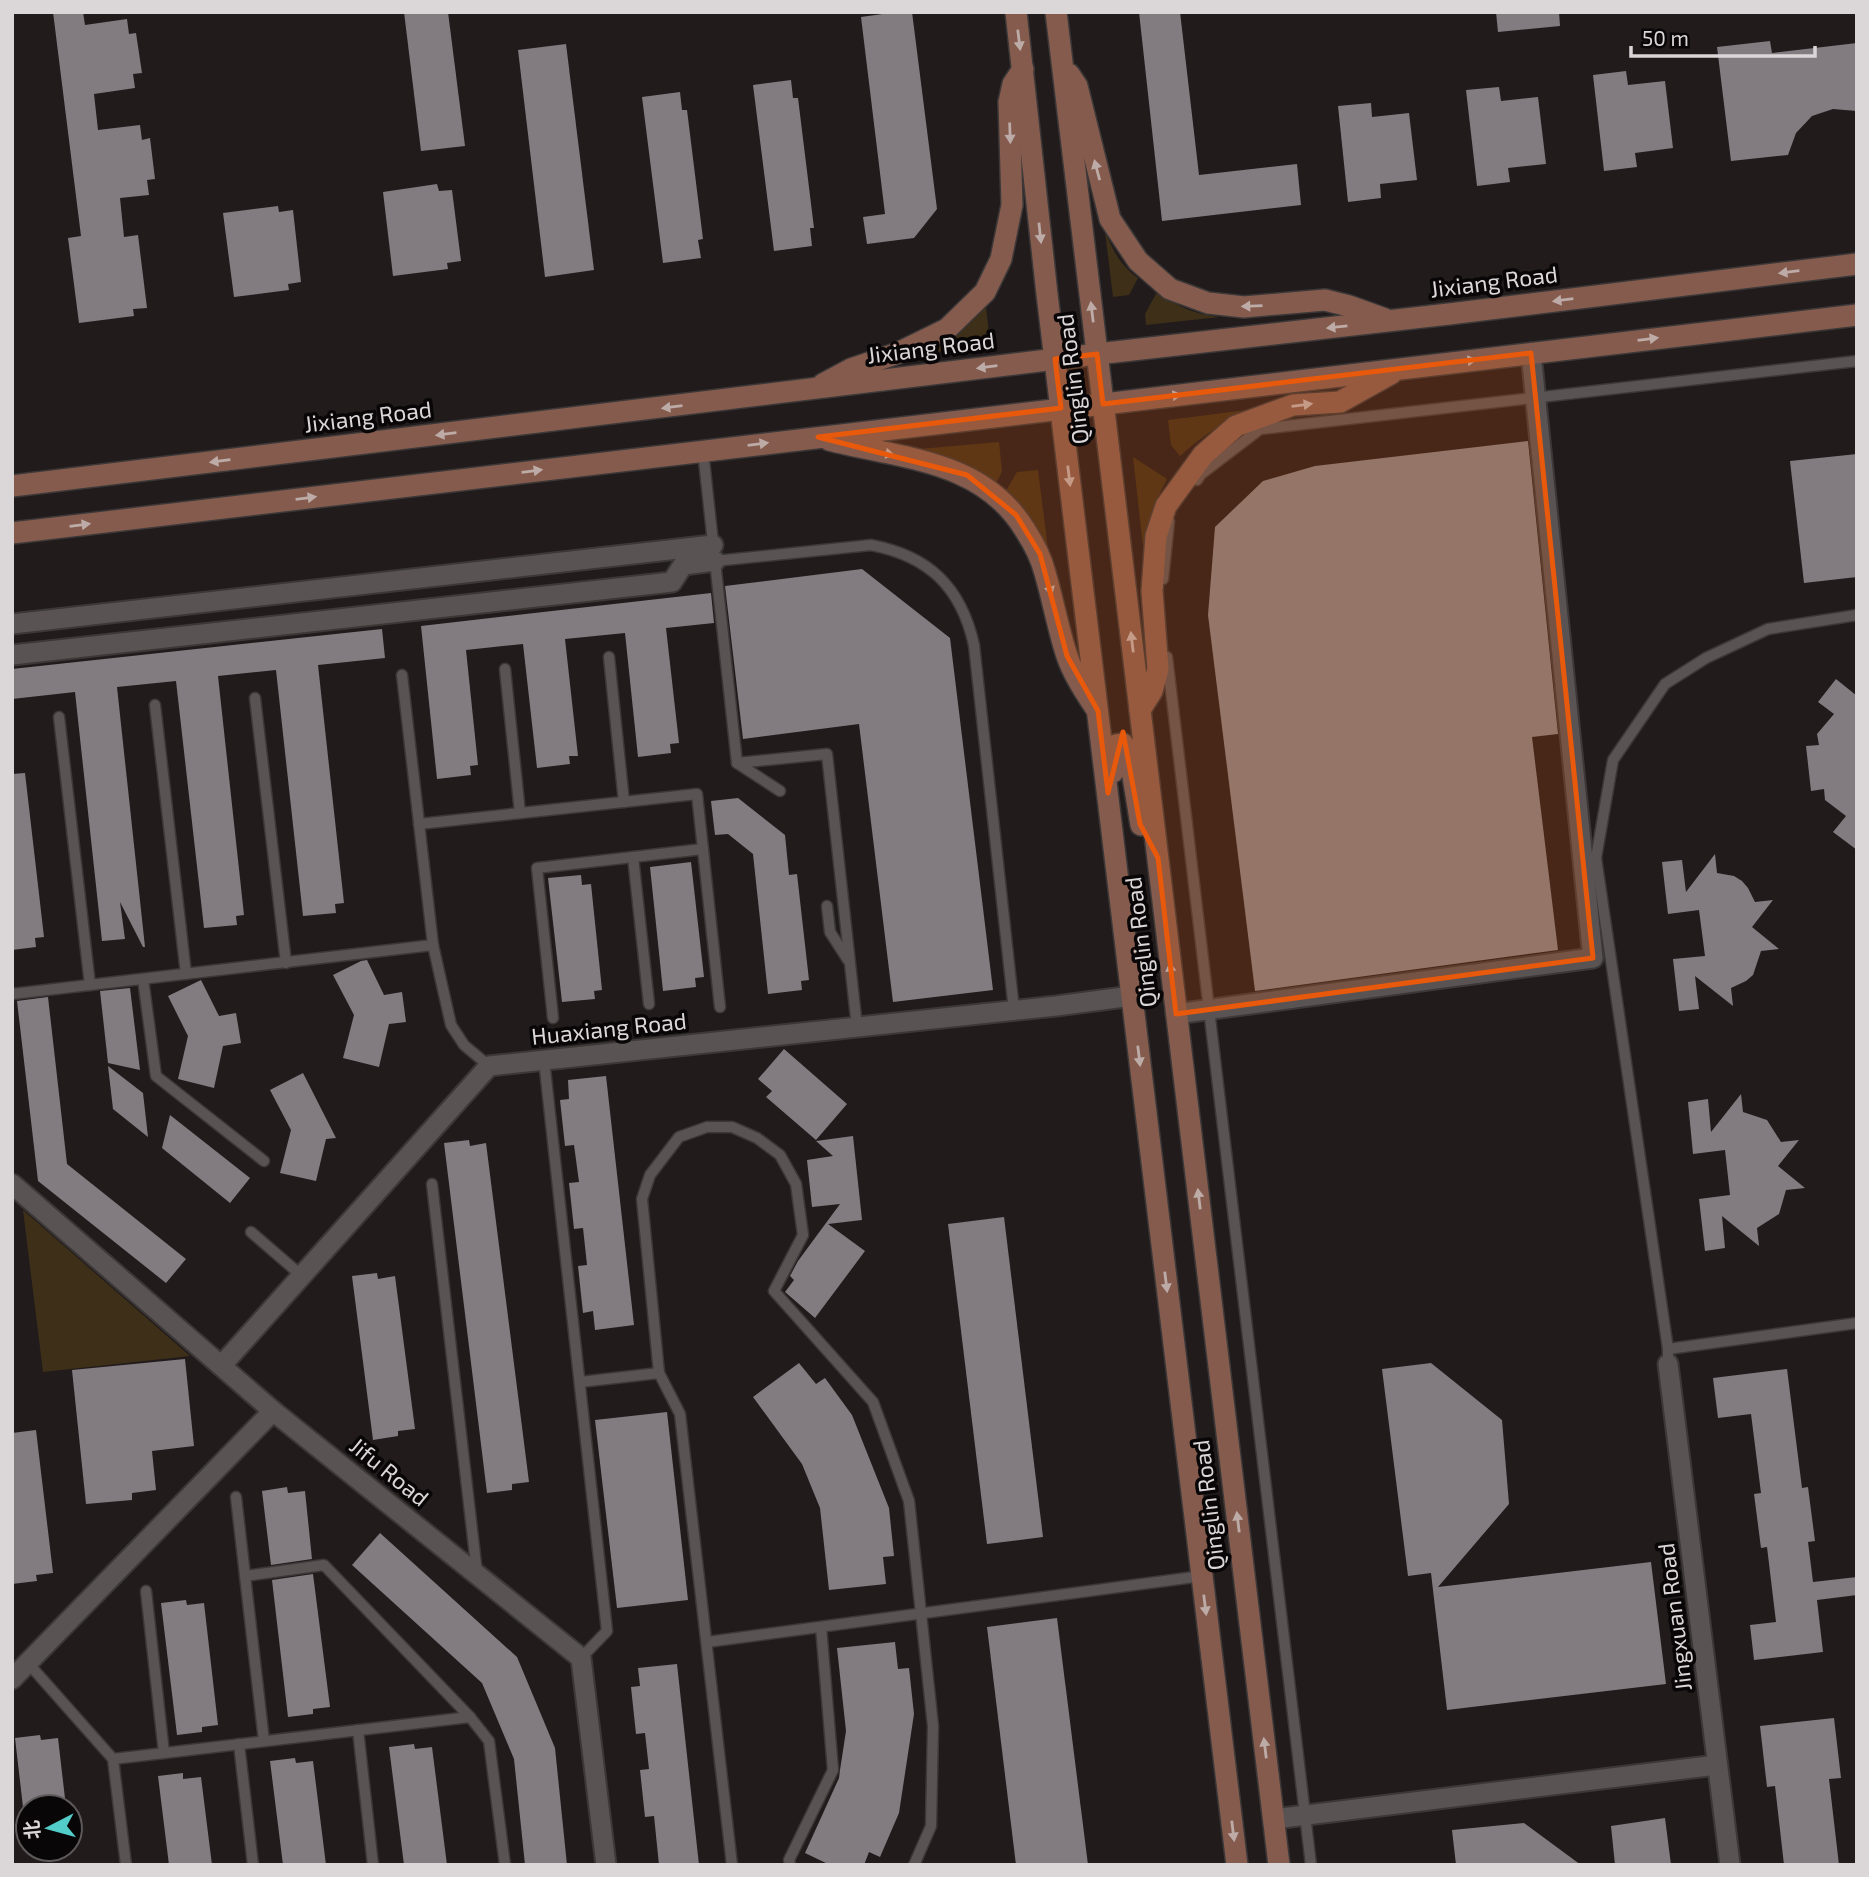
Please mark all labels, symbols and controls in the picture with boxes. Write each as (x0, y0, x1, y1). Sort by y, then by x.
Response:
scale bar (1631, 14, 1815, 58)
text: 50 m (1642, 25, 1689, 50)
one-way arrow (1014, 29, 1025, 51)
one-way arrow (1004, 122, 1016, 144)
one-way arrow (1091, 159, 1102, 181)
one-way arrow (1035, 222, 1046, 244)
street label: Jixiang Road (1429, 259, 1559, 303)
one-way arrow (1778, 267, 1800, 278)
one-way arrow (1552, 295, 1574, 306)
one-way arrow (1241, 300, 1263, 311)
one-way arrow (1086, 301, 1097, 323)
street label: Qinglin Road (1050, 312, 1094, 446)
one-way arrow (1326, 321, 1348, 332)
street label: Jixiang Road (866, 325, 996, 369)
one-way arrow (1637, 334, 1659, 345)
one-way arrow (1455, 355, 1477, 366)
one-way arrow (976, 362, 998, 373)
one-way arrow (1160, 390, 1182, 401)
street label: Jixiang Road (303, 394, 433, 438)
one-way arrow (1291, 400, 1313, 411)
one-way arrow (660, 401, 682, 412)
one-way arrow (434, 428, 456, 439)
one-way arrow (747, 438, 769, 449)
one-way arrow (873, 447, 895, 458)
one-way arrow (209, 456, 231, 467)
one-way arrow (1064, 465, 1075, 487)
one-way arrow (521, 466, 543, 477)
one-way arrow (295, 493, 317, 504)
one-way arrow (69, 520, 91, 531)
one-way arrow (1044, 575, 1054, 596)
one-way arrow (1126, 631, 1137, 653)
street label: Qinglin Road (1118, 875, 1162, 1009)
one-way arrow (1166, 962, 1177, 984)
street label: Huaxiang Road (530, 1006, 688, 1050)
one-way arrow (1133, 1045, 1144, 1067)
one-way arrow (1193, 1188, 1204, 1210)
one-way arrow (1161, 1271, 1172, 1293)
street label: Jifu Road (344, 1431, 435, 1512)
street label: Qinglin Road (1186, 1438, 1230, 1572)
one-way arrow (1232, 1511, 1243, 1533)
street label: Jingxuan Road (1651, 1541, 1697, 1693)
one-way arrow (1200, 1594, 1211, 1616)
one-way arrow (1260, 1737, 1271, 1759)
north arrow (14, 1793, 84, 1863)
text: 北 (19, 1819, 44, 1840)
one-way arrow (1227, 1820, 1238, 1842)

